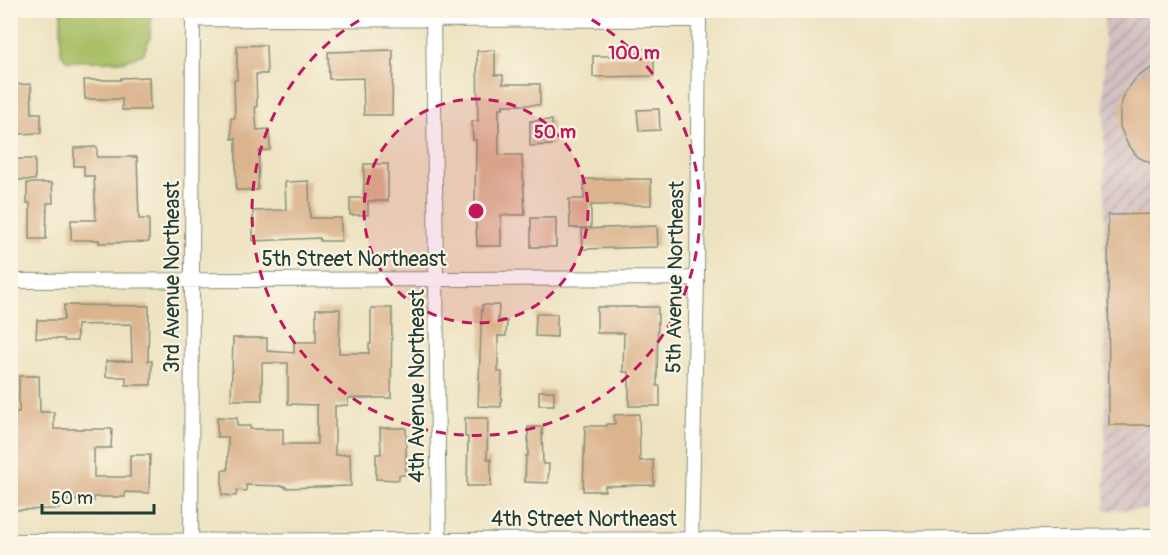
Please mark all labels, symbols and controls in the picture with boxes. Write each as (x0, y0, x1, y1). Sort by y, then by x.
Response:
text: 100 m (608, 42, 660, 65)
text: 50 m (534, 121, 576, 144)
street label: 3rd Avenue Northeast (159, 180, 186, 373)
street label: 5th Avenue Northeast (660, 180, 691, 374)
centre of rings (466, 201, 486, 221)
street label: 5th Street Northeast (261, 246, 447, 273)
street label: 4th Avenue Northeast (404, 289, 431, 483)
scale bar (42, 477, 154, 515)
text: 50 m (51, 487, 93, 510)
street label: 4th Street Northeast (491, 506, 677, 533)

